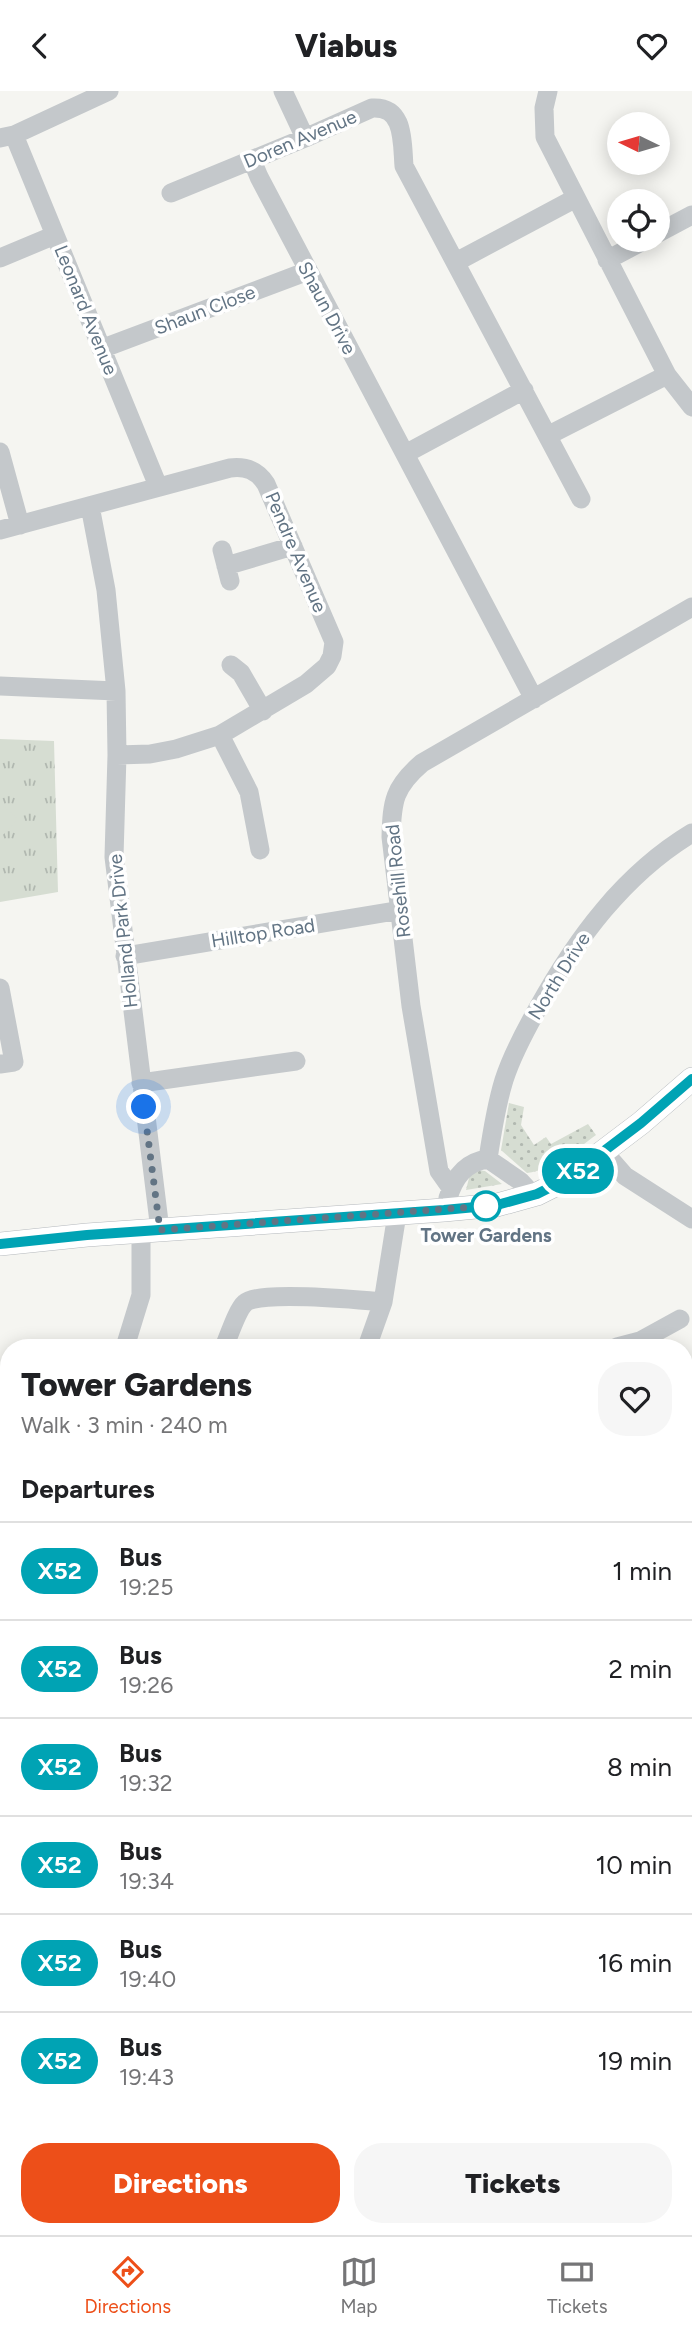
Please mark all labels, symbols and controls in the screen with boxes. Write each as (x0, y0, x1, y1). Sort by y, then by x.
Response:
icon: back (21, 27, 59, 65)
text: Viabus (295, 27, 397, 65)
icon: heart (633, 27, 671, 65)
street label: Doren Avenue (240, 105, 360, 173)
north arrow (607, 112, 670, 175)
map controls (607, 112, 670, 252)
button: locate (607, 189, 670, 252)
street label: Leonard Avenue (49, 242, 123, 378)
street label: Shaun Drive (293, 258, 361, 358)
street label: Shaun Close (151, 280, 259, 340)
street label: Pendre Avenue (260, 488, 332, 616)
street label: Rosehill Road (381, 823, 415, 939)
street label: Holland Park Drive (103, 853, 143, 1009)
street label: Hilltop Road (209, 913, 317, 953)
street label: North Drive (523, 928, 595, 1024)
your location (126, 1089, 161, 1124)
line badge: X52 (538, 1148, 618, 1194)
text: X52 (556, 1156, 600, 1185)
marker: Tower Gardens (471, 1191, 501, 1221)
place label: Tower Gardens (420, 1224, 552, 1247)
button: heart (598, 1362, 672, 1436)
text: Tower Gardens (21, 1365, 252, 1404)
text: Walk · 3 min · 240 m (21, 1411, 228, 1439)
text: Departures (21, 1473, 155, 1505)
text: Bus (119, 1541, 162, 1573)
text: 1 min (612, 1555, 672, 1587)
text: X52 (37, 1556, 82, 1585)
text: 19:25 (119, 1573, 173, 1601)
text: Bus (119, 1639, 162, 1671)
text: 2 min (608, 1653, 672, 1685)
text: X52 (37, 1654, 82, 1683)
text: 19:26 (119, 1671, 173, 1699)
text: Bus (119, 1737, 162, 1769)
text: 8 min (607, 1751, 672, 1783)
text: X52 (37, 1752, 82, 1781)
text: 19:32 (119, 1769, 173, 1797)
text: Bus (119, 1835, 162, 1867)
text: 10 min (596, 1849, 672, 1881)
text: X52 (37, 1850, 82, 1879)
text: 19:34 (119, 1867, 174, 1895)
text: Bus (119, 1933, 162, 1965)
text: 16 min (597, 1947, 672, 1979)
text: X52 (37, 1948, 82, 1977)
text: 19:40 (119, 1965, 176, 1993)
text: Bus (119, 2031, 162, 2063)
text: 19 min (597, 2045, 672, 2077)
text: X52 (37, 2046, 82, 2075)
text: 19:43 (119, 2063, 174, 2091)
button: Directions (21, 2143, 340, 2223)
button: Tickets (354, 2143, 672, 2223)
tab: Directions (84, 2253, 171, 2318)
tab: Map (340, 2253, 378, 2318)
tab: Tickets (547, 2253, 608, 2318)

